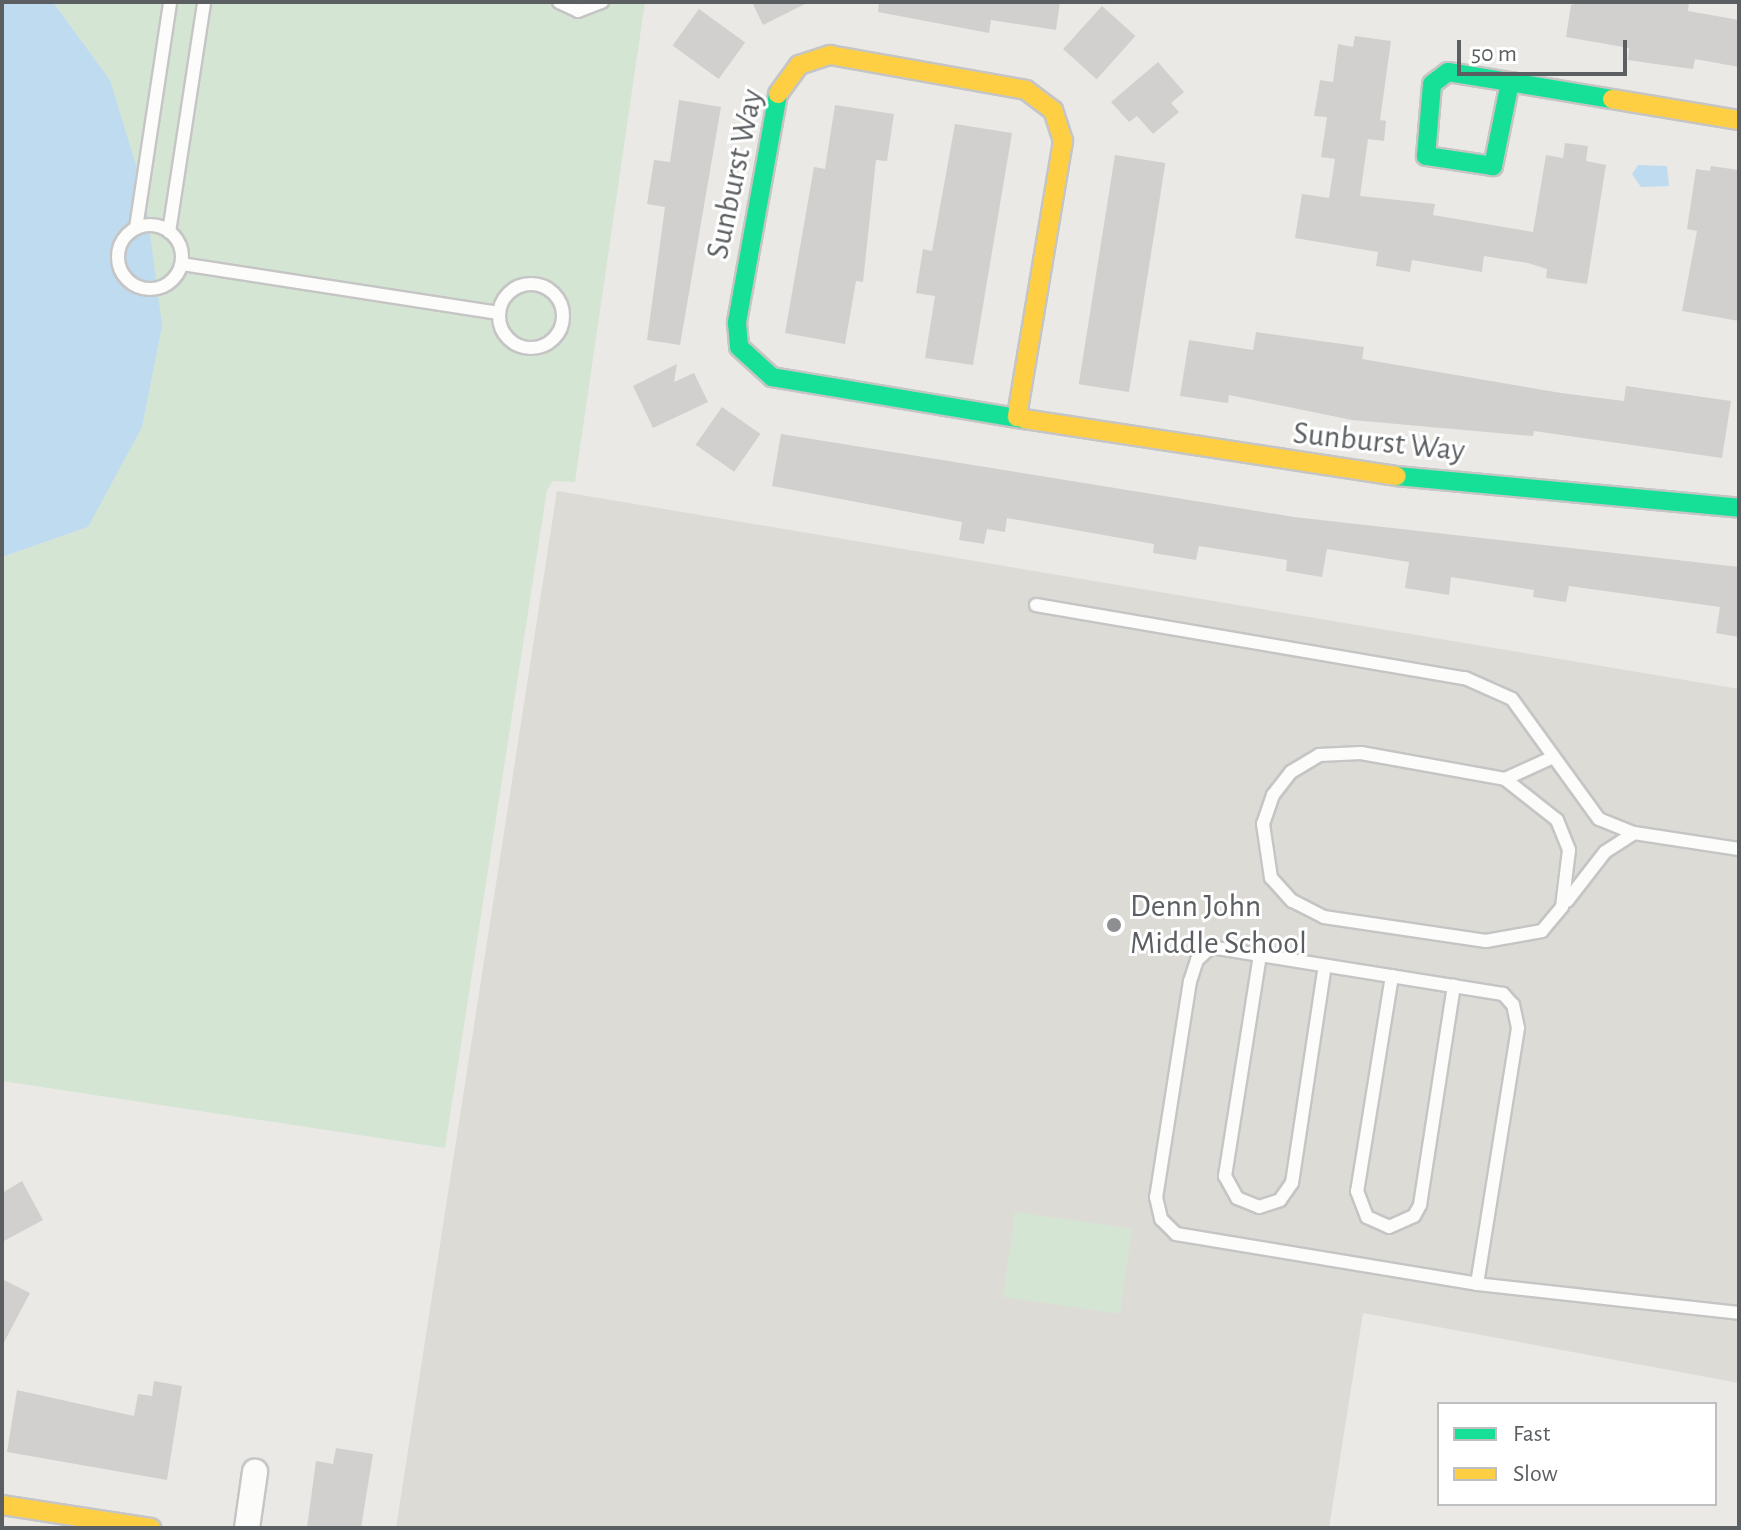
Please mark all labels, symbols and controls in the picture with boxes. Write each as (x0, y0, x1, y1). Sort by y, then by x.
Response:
scale bar (1461, 24, 1631, 74)
text: 50 m (1471, 42, 1517, 66)
street label: Sunburst Way (698, 86, 772, 262)
street label: Sunburst Way (1291, 414, 1467, 470)
place label: Denn John Middle School (1130, 888, 1307, 963)
marker: Denn John Middle School (1105, 916, 1123, 934)
legend (1437, 1402, 1717, 1506)
text: Fast (1513, 1422, 1550, 1446)
text: Slow (1513, 1462, 1558, 1486)

